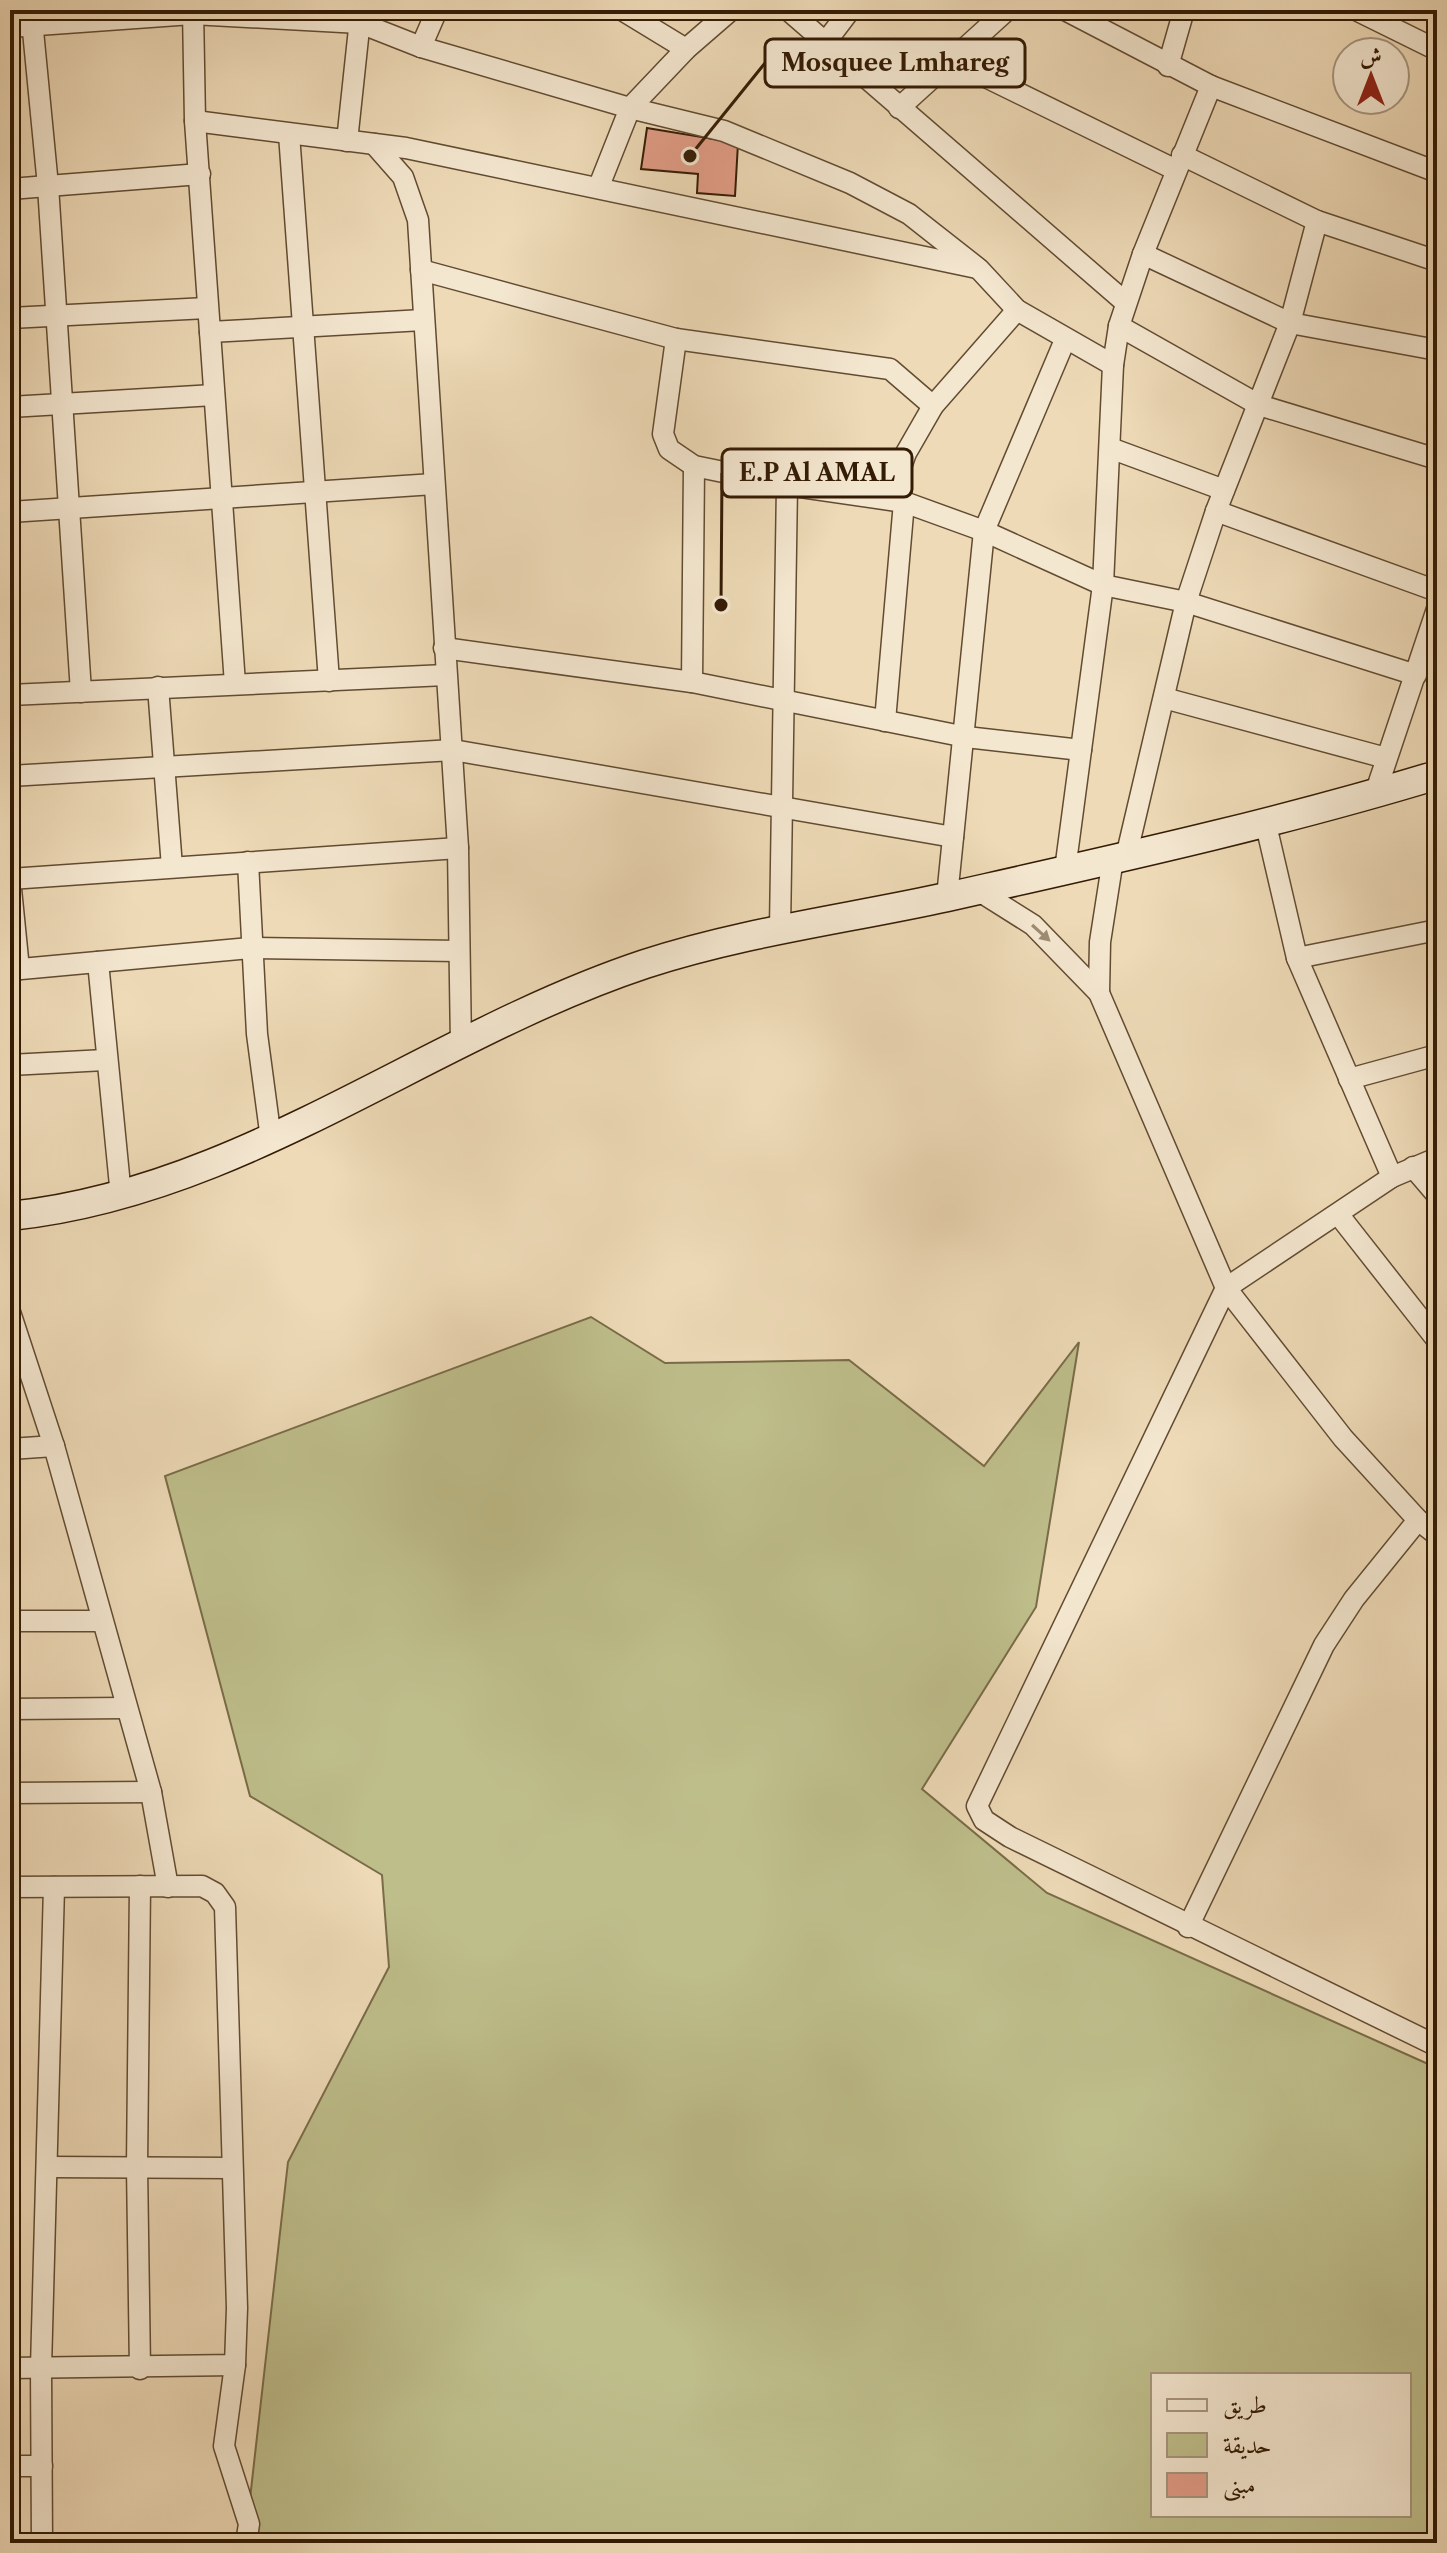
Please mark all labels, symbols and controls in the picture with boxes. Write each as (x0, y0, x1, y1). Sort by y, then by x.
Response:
north arrow (1331, 36, 1411, 116)
callout: Mosquee Lmhareg (765, 39, 1025, 87)
text: ش (1360, 43, 1382, 70)
text: Mosquee Lmhareg (781, 48, 1010, 77)
callout: E.P Al AMAL (722, 449, 912, 497)
text: E.P Al AMAL (739, 458, 896, 487)
one-way arrow (1031, 923, 1050, 941)
legend (1151, 2373, 1411, 2517)
text: طريق (1223, 2390, 1267, 2420)
text: حديقة (1223, 2430, 1272, 2460)
text: مبنى (1223, 2470, 1256, 2502)

